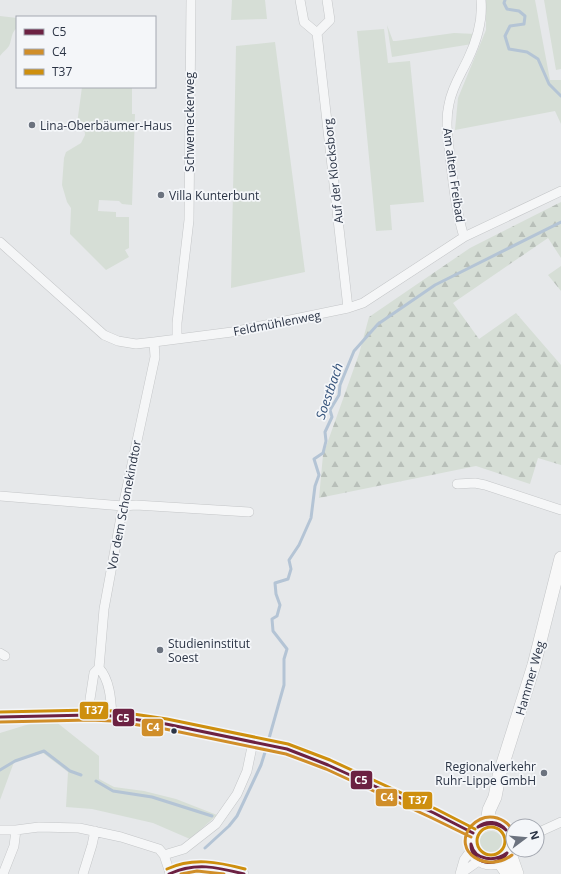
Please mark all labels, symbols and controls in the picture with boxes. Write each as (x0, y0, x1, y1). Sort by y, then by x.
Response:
legend (16, 16, 156, 88)
text: C5 (52, 23, 67, 40)
text: C4 (52, 43, 67, 60)
text: T37 (52, 63, 72, 80)
street label: Schwemeckerweg (181, 72, 198, 172)
place label: Lina-Oberbäumer-Haus (40, 117, 172, 134)
street label: Auf der Klocksborg (319, 117, 347, 224)
marker: Lina-Oberbäumer-Haus (27, 120, 37, 130)
street label: Am alten Freibad (439, 127, 469, 223)
place label: Villa Kunterbunt (169, 187, 259, 204)
marker: Villa Kunterbunt (156, 190, 166, 200)
street label: Feldmühlenweg (232, 306, 323, 340)
water label: Soestbach (311, 360, 347, 422)
street label: Vor dem Schonekindtor (103, 438, 145, 571)
place label: Studieninstitut Soest (168, 635, 250, 666)
street label: Hammer Weg (511, 638, 549, 717)
marker: Studieninstitut Soest (155, 645, 165, 655)
line badge: T37 (79, 701, 109, 720)
text: T37 (85, 702, 103, 717)
line badge: C5 (112, 708, 135, 727)
text: C5 (116, 710, 130, 725)
line badge: C4 (141, 718, 164, 737)
text: C4 (146, 719, 160, 734)
unlabelled marker (169, 726, 179, 736)
place label: Regionalverkehr Ruhr-Lippe GmbH (435, 758, 536, 789)
marker: Regionalverkehr Ruhr-Lippe GmbH (539, 768, 549, 778)
line badge: C5 (350, 770, 373, 790)
text: C5 (354, 772, 368, 787)
line badge: C4 (375, 788, 398, 807)
text: C4 (380, 789, 394, 804)
line badge: T37 (402, 791, 433, 810)
text: T37 (409, 792, 427, 807)
north arrow (505, 818, 545, 858)
text: N (527, 829, 544, 841)

